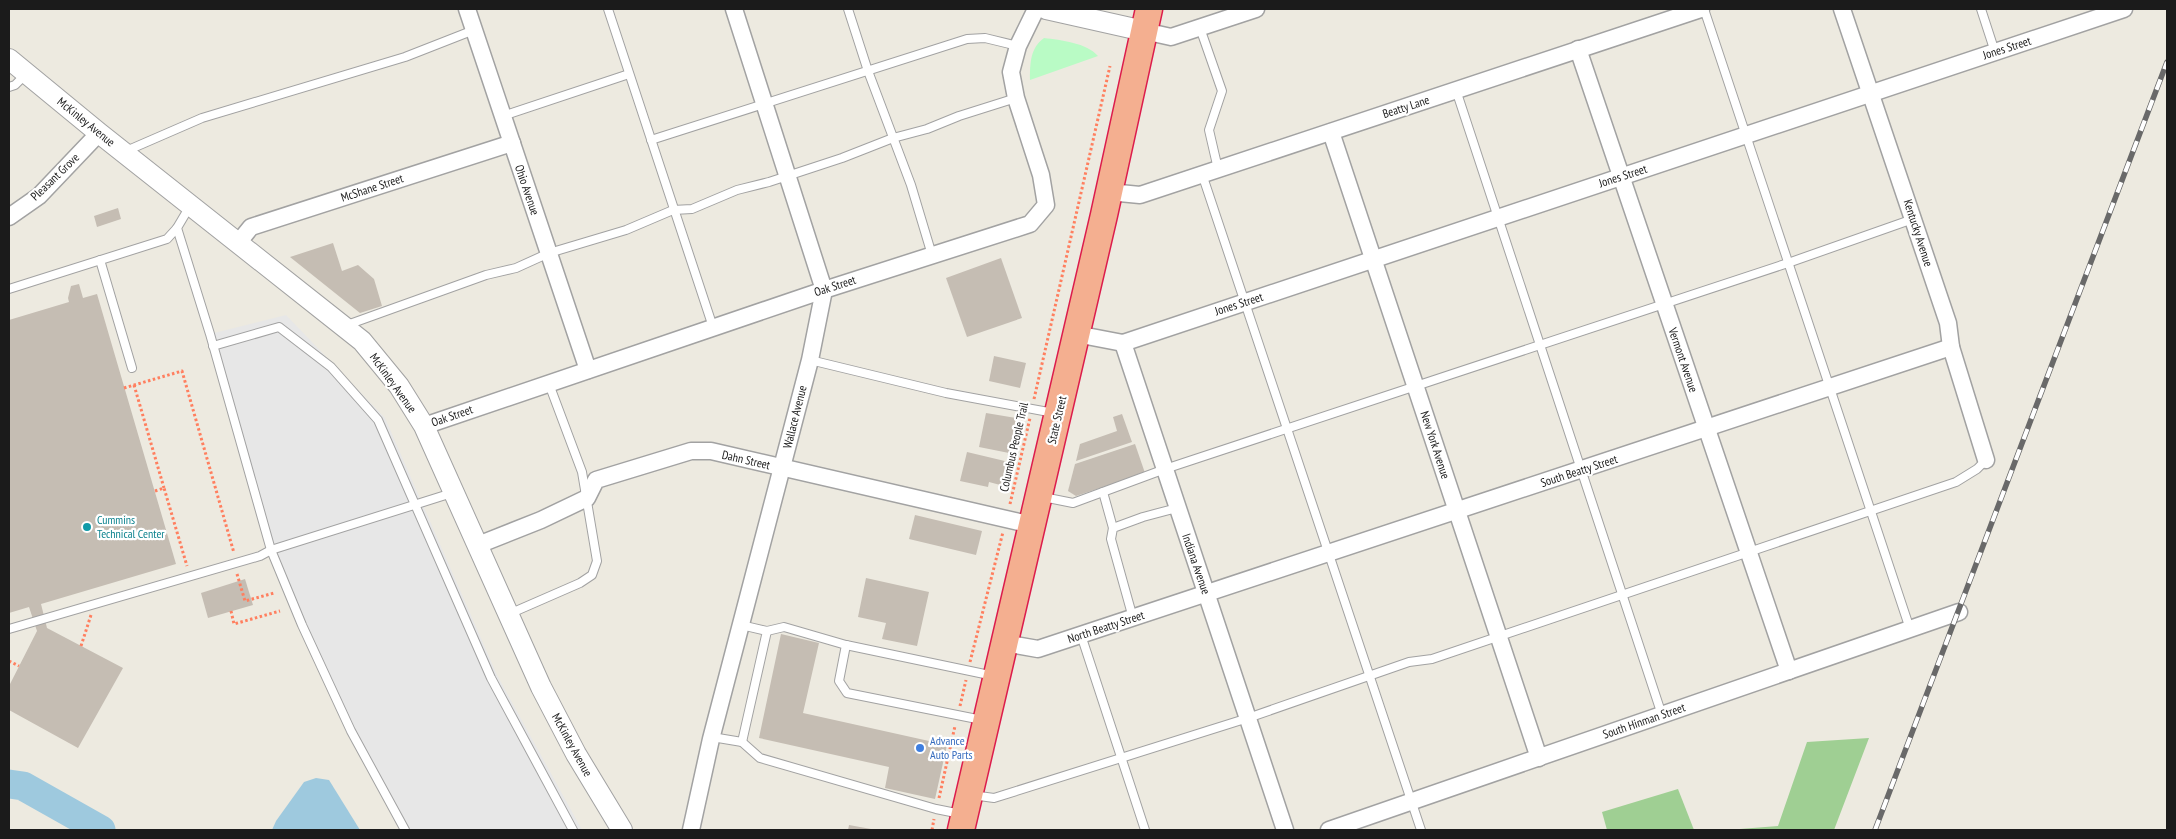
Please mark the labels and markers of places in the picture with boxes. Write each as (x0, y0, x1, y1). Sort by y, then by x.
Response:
place label: Cummins Technical Center (97, 512, 165, 541)
marker: Cummins Technical Center (81, 521, 93, 533)
place label: Advance Auto Parts (930, 733, 973, 762)
marker: Advance Auto Parts (914, 742, 926, 754)

